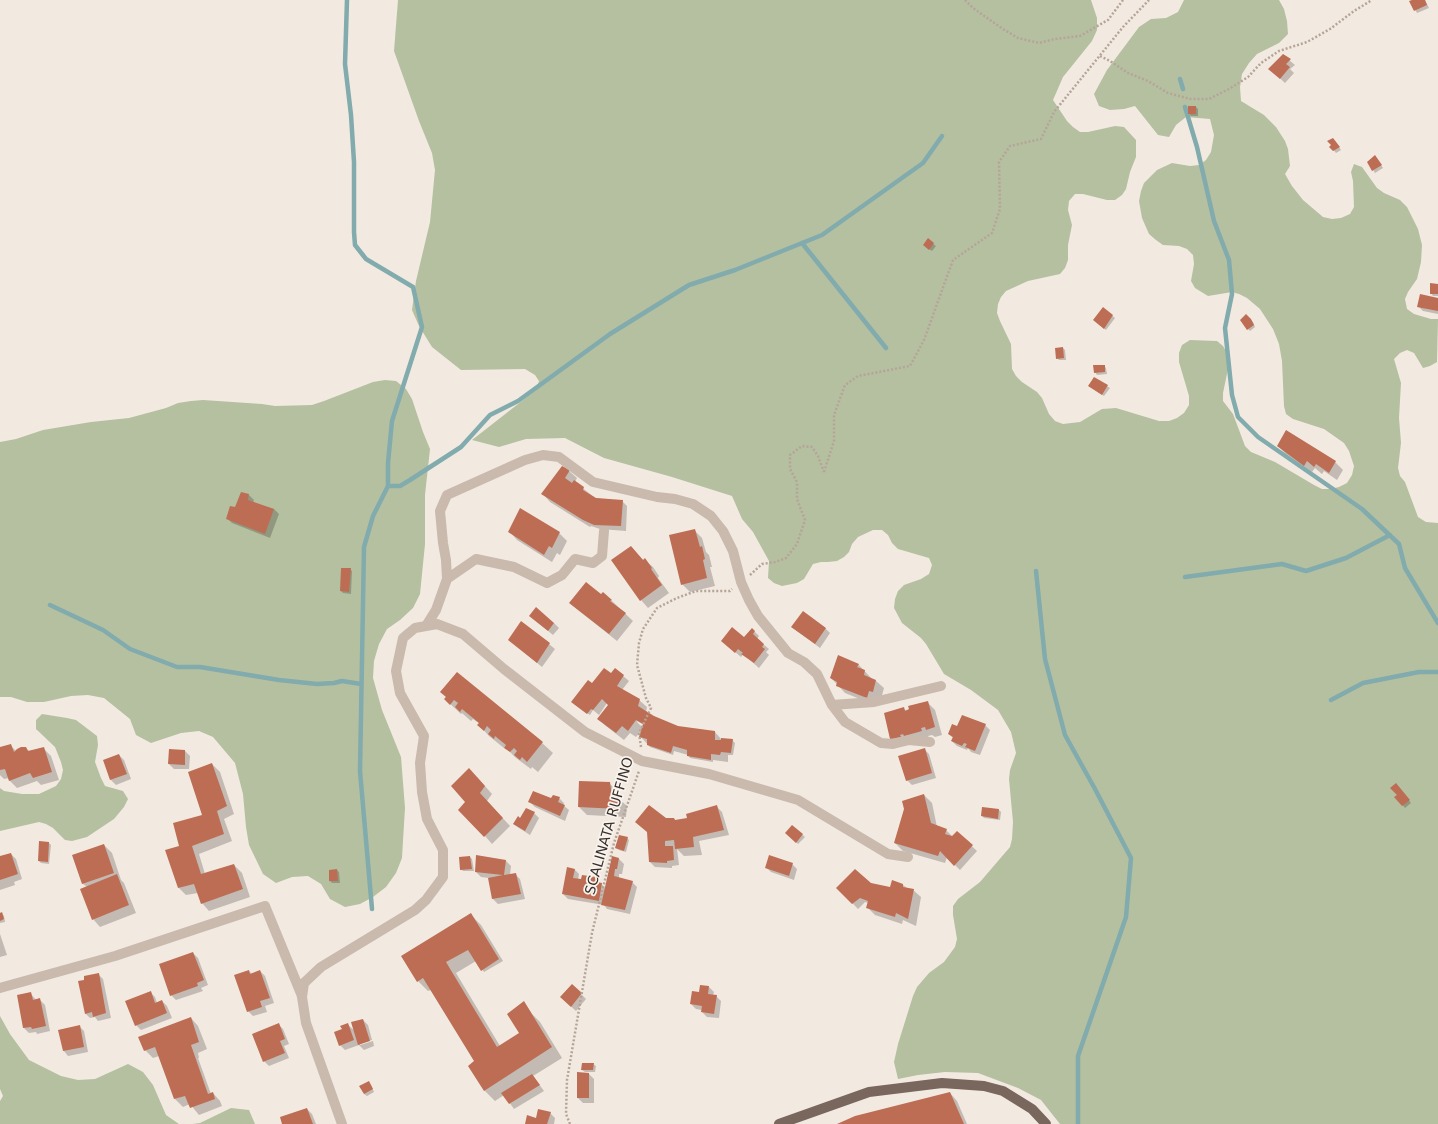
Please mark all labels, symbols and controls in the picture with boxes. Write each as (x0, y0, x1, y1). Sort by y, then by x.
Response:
street label: SCALINATA RUFFINO (582, 755, 638, 897)

